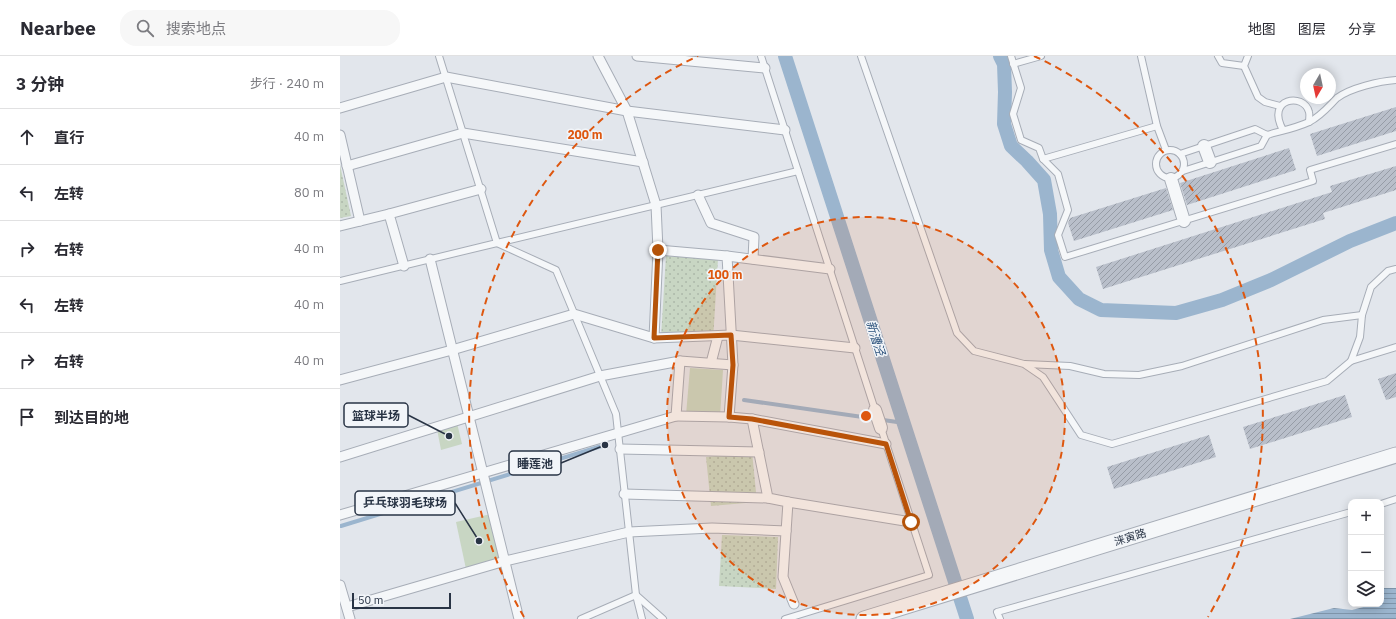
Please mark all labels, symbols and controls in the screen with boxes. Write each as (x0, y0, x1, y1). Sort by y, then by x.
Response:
search box (120, 10, 400, 46)
text: Nearbee (20, 16, 96, 40)
icon: search (134, 17, 156, 39)
text: 搜索地点 (166, 19, 226, 38)
text: 地图 (1248, 20, 1276, 38)
text: 图层 (1298, 20, 1326, 38)
text: 分享 (1348, 20, 1376, 38)
north arrow (1300, 68, 1336, 104)
text: 3 分钟 (16, 73, 64, 95)
text: 步行 · 240 m (250, 75, 324, 92)
icon: ahead (16, 126, 38, 148)
text: 200 m (567, 127, 603, 142)
text: 直行 (54, 128, 84, 147)
text: 40 m (294, 128, 324, 145)
icon: left (16, 182, 38, 204)
text: 左转 (54, 184, 84, 203)
text: 80 m (294, 184, 324, 201)
icon: right (16, 238, 38, 260)
text: 右转 (54, 240, 84, 259)
text: 40 m (294, 240, 324, 257)
route end (649, 241, 667, 259)
text: 100 m (707, 267, 743, 282)
icon: left (16, 294, 38, 316)
text: 左转 (54, 296, 84, 315)
text: 40 m (294, 296, 324, 313)
water label: 新漕泾 (863, 319, 889, 358)
icon: right (16, 350, 38, 372)
text: 右转 (54, 352, 84, 371)
text: 40 m (294, 352, 324, 369)
callout: 篮球半场 (344, 403, 408, 427)
icon: arrive (16, 406, 38, 428)
text: 到达目的地 (54, 408, 129, 427)
text: 篮球半场 (352, 408, 400, 423)
centre of rings (859, 409, 873, 423)
callout: 睡莲池 (509, 451, 561, 475)
text: 睡莲池 (517, 456, 553, 471)
callout: 乒乓球羽毛球场 (355, 491, 455, 515)
text: 乒乓球羽毛球场 (363, 495, 447, 510)
map controls (1348, 499, 1384, 607)
button: + (1348, 499, 1384, 535)
route start (902, 513, 920, 531)
street label: 涞寅路 (1112, 525, 1148, 549)
button: − (1348, 535, 1384, 571)
button: layers (1348, 571, 1384, 607)
scale bar (352, 591, 451, 610)
text: 50 m (358, 593, 383, 607)

